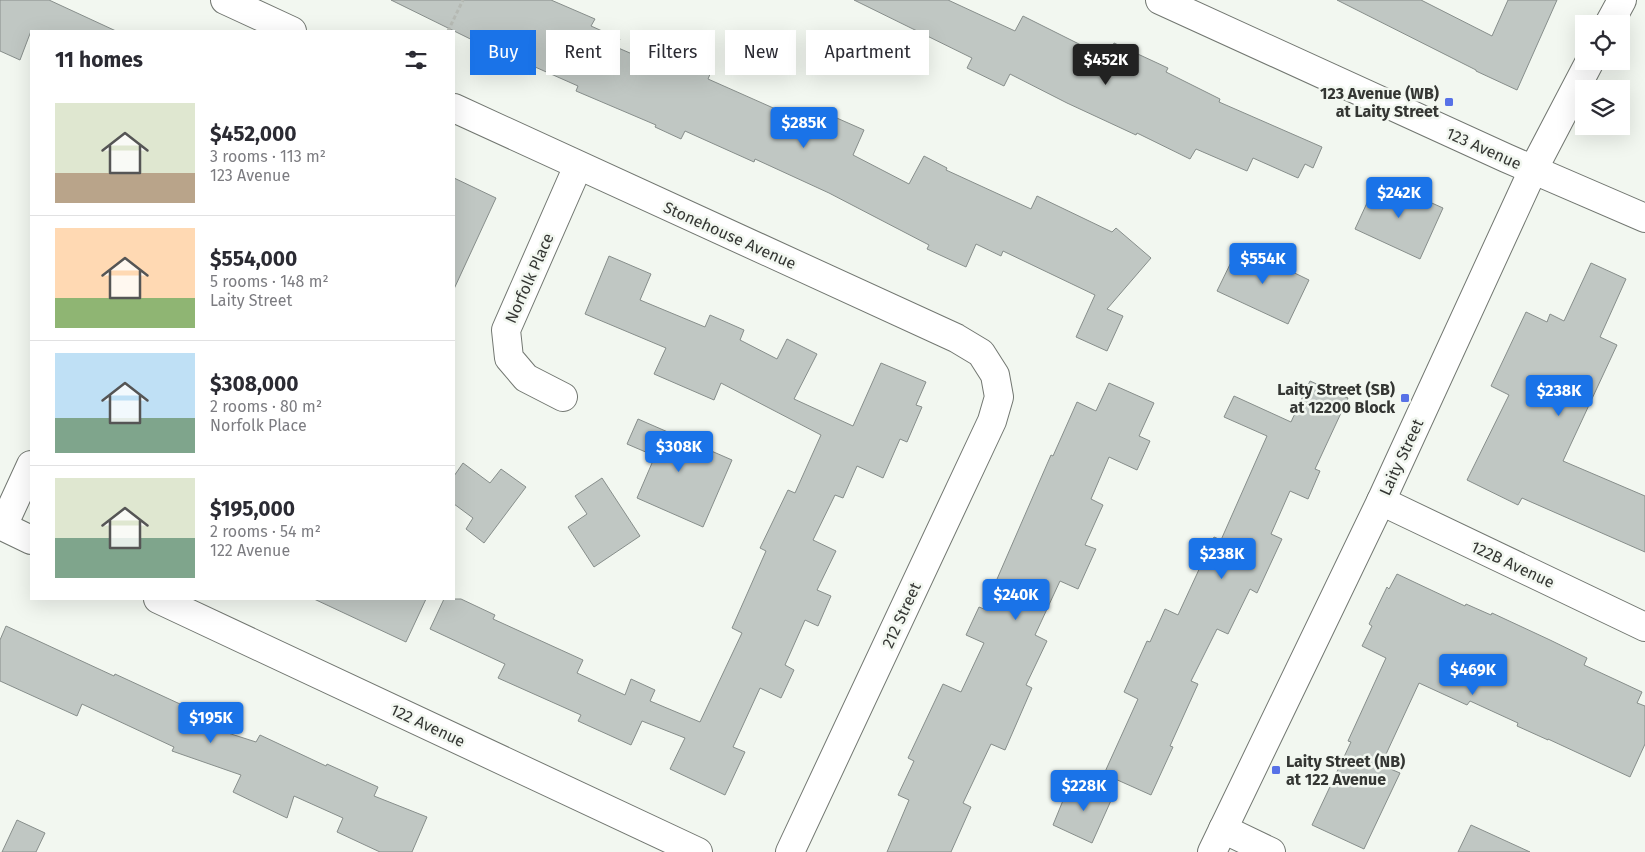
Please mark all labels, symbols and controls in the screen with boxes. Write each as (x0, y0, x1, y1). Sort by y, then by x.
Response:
map controls (1575, 15, 1630, 135)
button: locate (1575, 15, 1630, 70)
chip: Buy (470, 30, 536, 75)
chip: Rent (546, 30, 620, 75)
chip: Filters (630, 30, 715, 75)
chip: New (725, 30, 796, 75)
chip: Apartment (806, 30, 929, 75)
pin: $452K (1071, 44, 1141, 86)
icon: filters (402, 46, 430, 74)
text: 11 homes (55, 47, 143, 73)
text: $452K (1084, 50, 1128, 69)
button: layers (1575, 80, 1630, 135)
place label: 123 Avenue (WB) at Laity Street (1320, 84, 1440, 121)
marker: 123 Avenue (WB) at Laity Street (1443, 96, 1455, 108)
pin: $285K (769, 106, 839, 149)
text: $285K (782, 113, 826, 132)
text: $452,000 (210, 121, 297, 147)
icon: home (95, 123, 155, 183)
street label: 123 Avenue (1443, 123, 1524, 173)
text: 3 rooms · 113 m² (210, 147, 326, 166)
text: 123 Avenue (210, 166, 290, 185)
pin: $242K (1364, 176, 1434, 219)
text: $242K (1377, 183, 1421, 202)
street label: Stonehouse Avenue (660, 198, 799, 273)
street label: Norfolk Place (501, 230, 558, 326)
pin: $554K (1228, 242, 1298, 285)
text: $554,000 (210, 246, 297, 272)
icon: home (95, 248, 155, 308)
text: $554K (1240, 249, 1286, 268)
text: 5 rooms · 148 m² (210, 272, 329, 291)
text: Laity Street (210, 291, 292, 310)
text: $308,000 (210, 371, 299, 397)
icon: home (95, 373, 155, 433)
pin: $238K (1524, 374, 1594, 417)
place label: Laity Street (SB) at 12200 Block (1277, 380, 1395, 417)
text: $238K (1537, 381, 1581, 400)
marker: Laity Street (SB) at 12200 Block (1399, 392, 1411, 404)
text: 2 rooms · 80 m² (210, 397, 322, 416)
text: Norfolk Place (210, 416, 307, 435)
street label: Laity Street (1375, 416, 1428, 498)
pin: $308K (644, 430, 714, 473)
text: $308K (656, 437, 702, 456)
text: $195,000 (210, 496, 295, 522)
icon: home (95, 498, 155, 558)
text: 2 rooms · 54 m² (210, 522, 321, 541)
street label: 122B Avenue (1468, 537, 1558, 592)
pin: $238K (1187, 538, 1257, 580)
text: 122 Avenue (210, 541, 290, 560)
text: $238K (1200, 544, 1244, 563)
pin: $240K (981, 578, 1051, 621)
street label: 212 Street (878, 579, 925, 651)
text: $240K (994, 585, 1038, 604)
pin: $469K (1438, 654, 1508, 696)
text: $469K (1450, 660, 1496, 679)
street label: 122 Avenue (387, 700, 468, 751)
pin: $195K (176, 702, 246, 744)
text: $195K (189, 708, 233, 727)
place label: Laity Street (NB) at 122 Avenue (1286, 752, 1405, 789)
marker: Laity Street (NB) at 122 Avenue (1270, 764, 1282, 776)
pin: $228K (1049, 770, 1119, 812)
text: $228K (1062, 776, 1106, 795)

